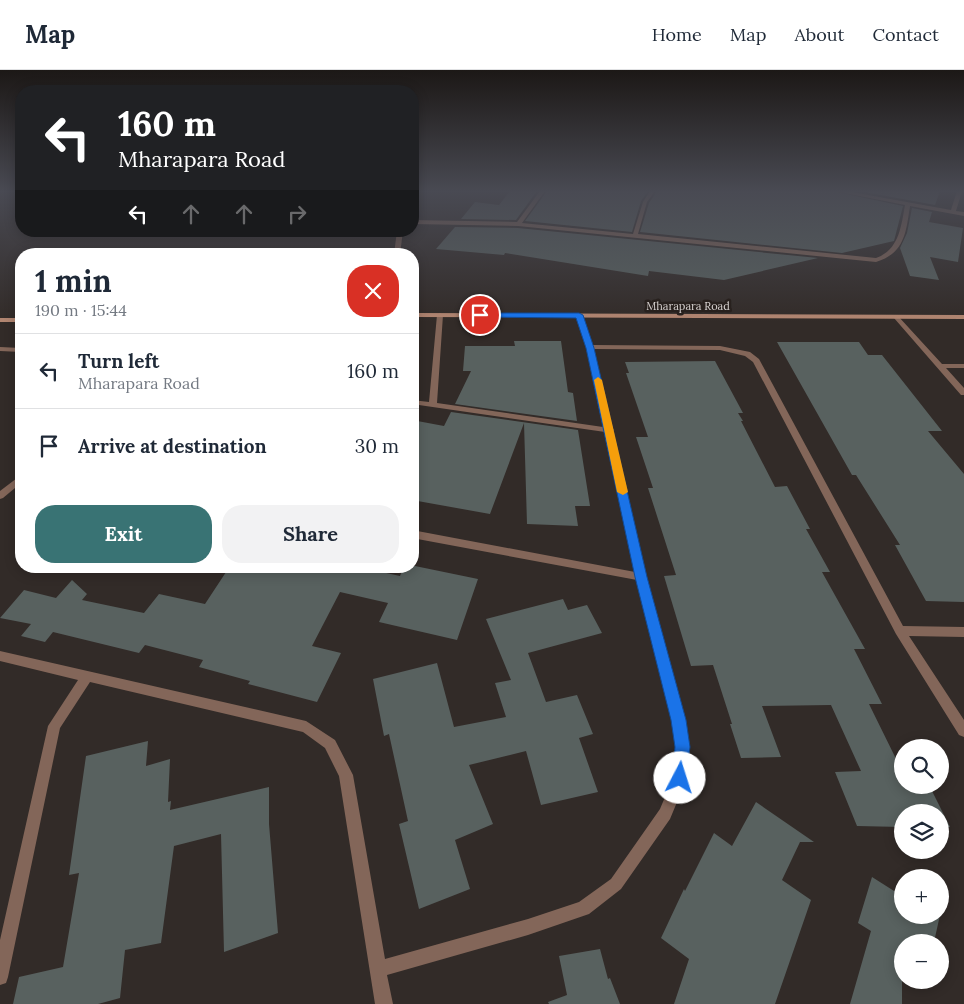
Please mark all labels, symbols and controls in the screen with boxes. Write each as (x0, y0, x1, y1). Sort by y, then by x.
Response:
text: Map (25, 19, 75, 50)
text: Home (652, 23, 702, 46)
text: Map (730, 23, 766, 46)
text: About (794, 23, 844, 46)
text: Contact (872, 23, 939, 46)
text: 160 m (118, 101, 216, 146)
icon: left (35, 105, 100, 170)
text: Mharapara Road (118, 145, 286, 173)
icon: left (124, 200, 152, 228)
icon: ahead (177, 200, 205, 228)
icon: ahead (230, 200, 258, 228)
icon: right (283, 200, 311, 228)
text: 1 min (35, 262, 112, 300)
button: close (347, 265, 399, 317)
pin (459, 294, 501, 336)
street label: Mharapara Road (646, 299, 730, 313)
text: 190 m · 15:44 (35, 300, 127, 320)
icon: arrive (466, 301, 494, 329)
text: Turn left (78, 349, 159, 373)
icon: left (35, 357, 63, 385)
text: 160 m (347, 359, 399, 383)
text: Mharapara Road (78, 373, 200, 393)
icon: arrive (35, 432, 63, 460)
text: Arrive at destination (78, 434, 267, 458)
text: 30 m (355, 434, 399, 458)
button: Exit (35, 505, 212, 563)
button: Share (222, 505, 399, 563)
map controls (894, 739, 949, 989)
button: search (894, 739, 949, 794)
position arrow (653, 751, 705, 803)
button: layers (894, 804, 949, 859)
button: + (894, 869, 949, 924)
button: − (894, 934, 949, 989)

